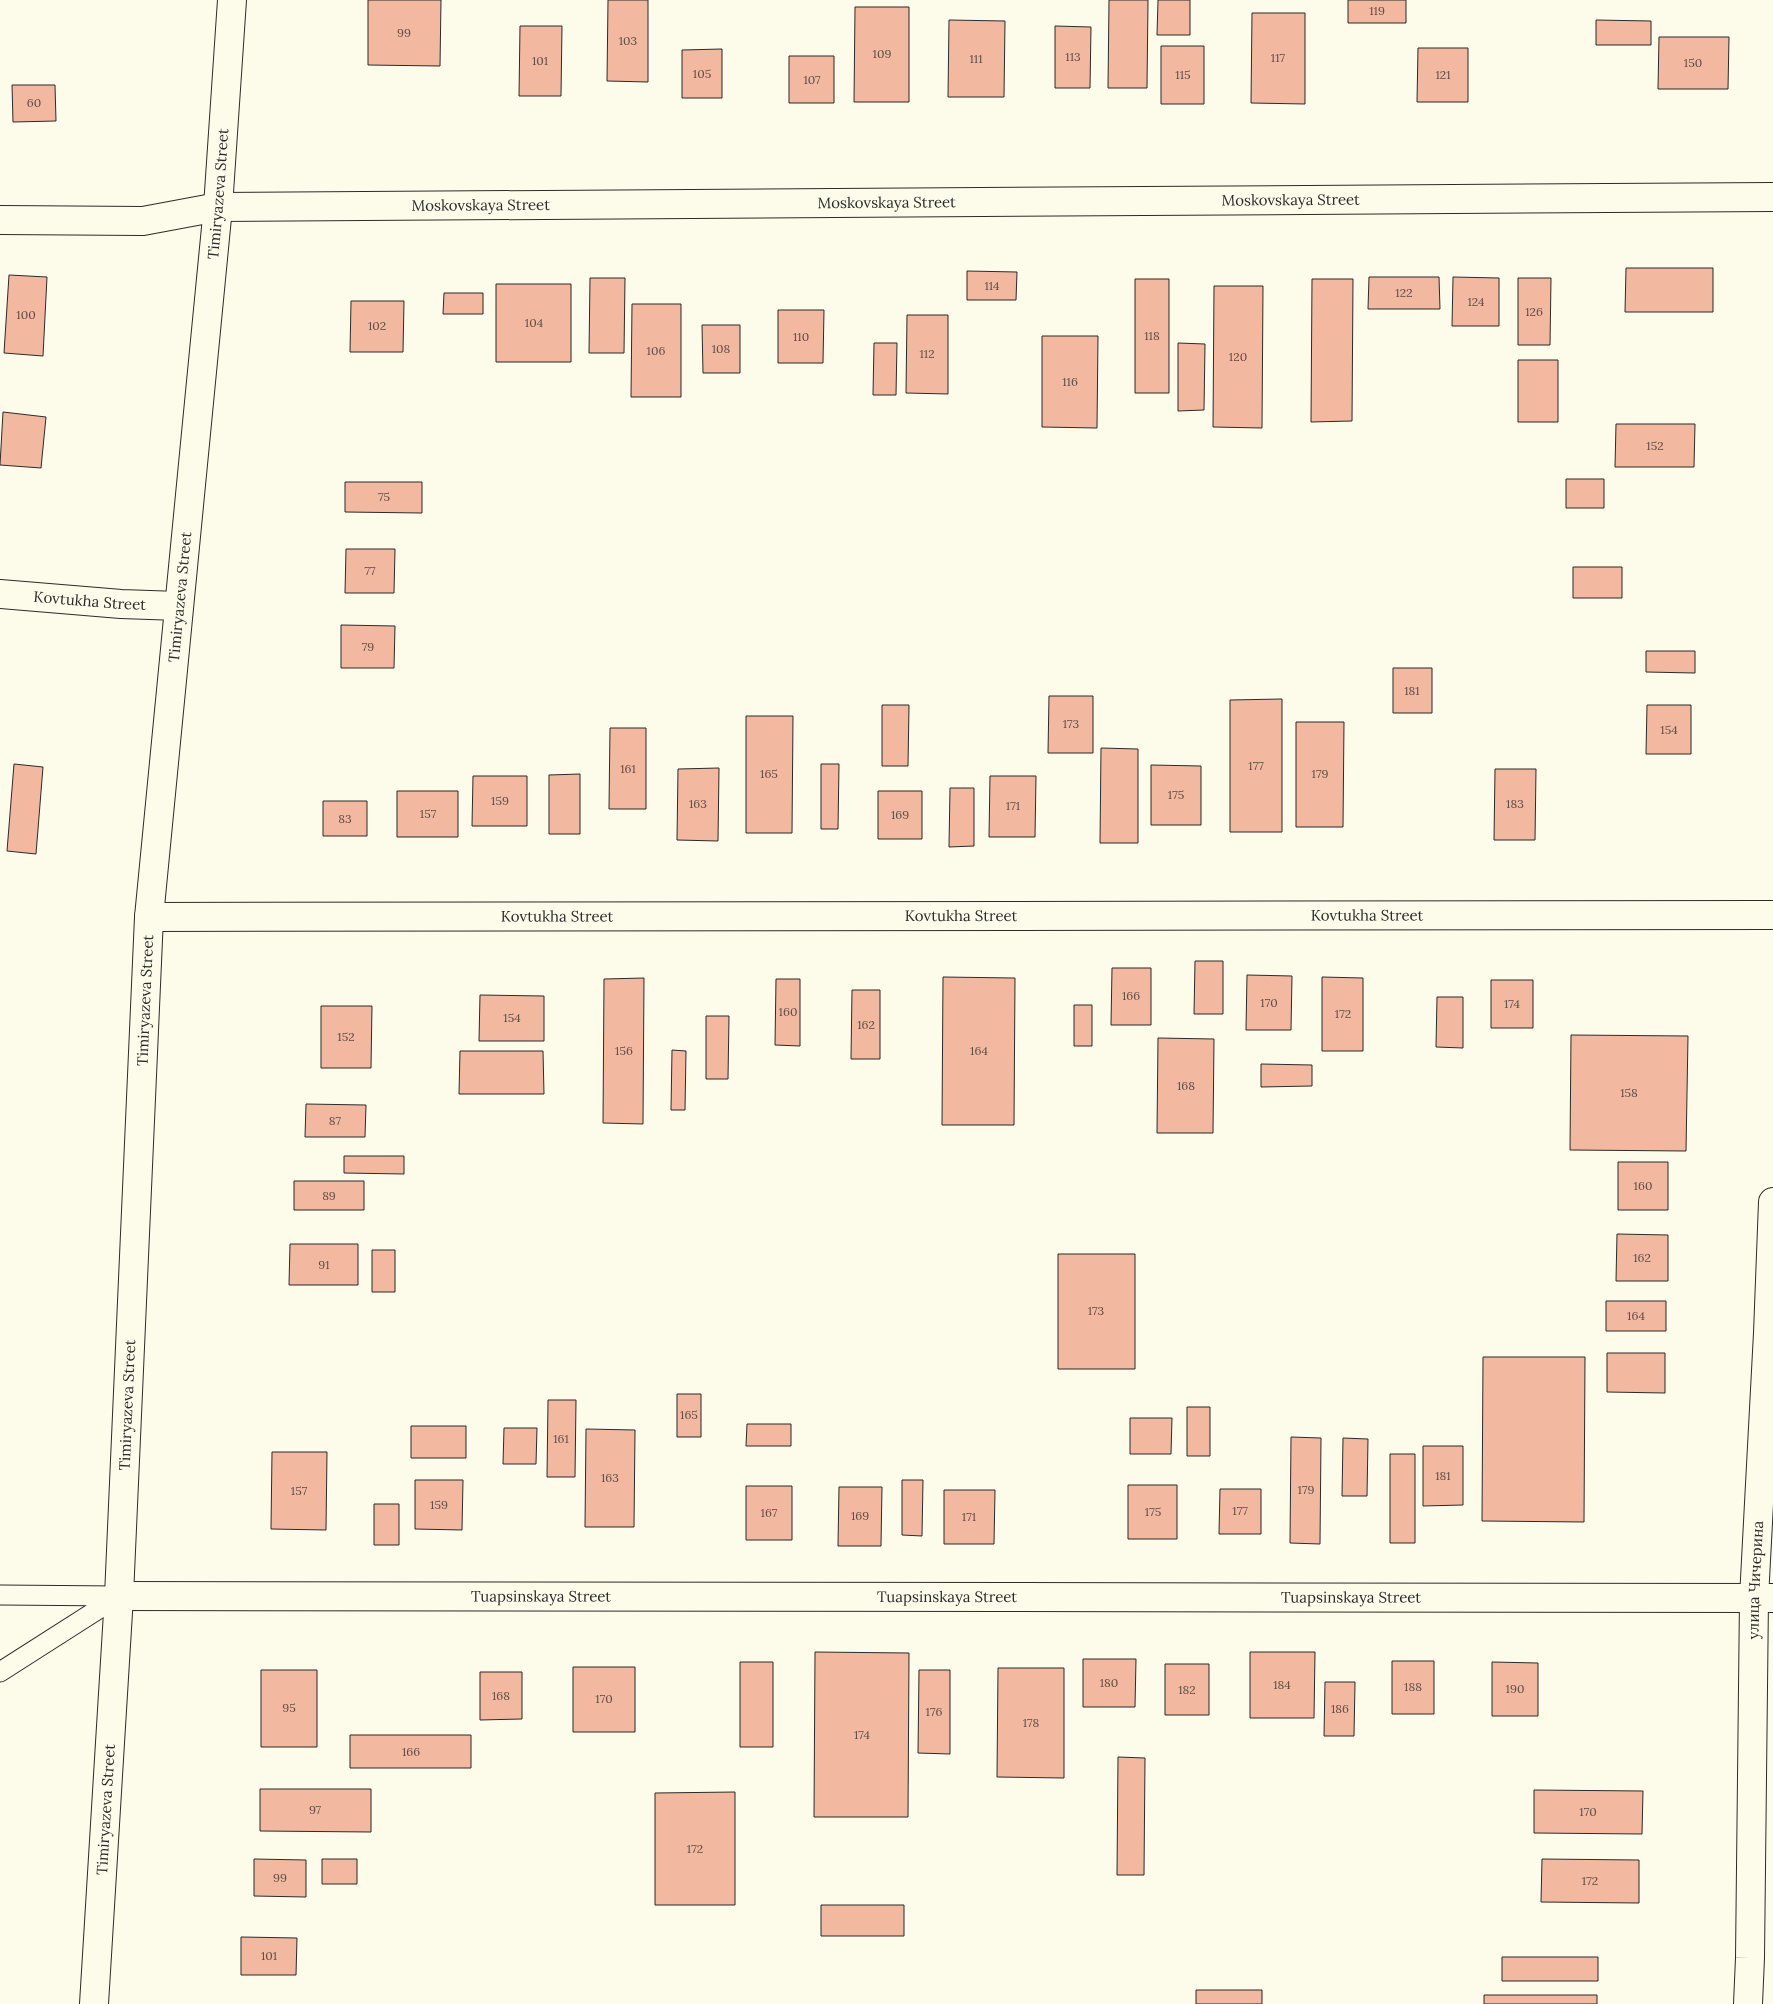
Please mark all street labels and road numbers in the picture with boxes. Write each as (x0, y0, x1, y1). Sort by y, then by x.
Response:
street label: Timiryazeva Street (203, 127, 232, 260)
street label: Moskovskaya Street (1221, 190, 1360, 210)
street label: Moskovskaya Street (817, 192, 956, 212)
street label: Moskovskaya Street (411, 195, 550, 215)
street label: Timiryazeva Street (164, 530, 195, 663)
street label: Kovtukha Street (33, 587, 146, 614)
street label: Kovtukha Street (1311, 905, 1424, 925)
street label: Kovtukha Street (501, 906, 614, 926)
street label: Kovtukha Street (905, 906, 1018, 925)
street label: Timiryazeva Street (132, 934, 157, 1066)
street label: Timiryazeva Street (115, 1339, 139, 1471)
street label: улица Чичерина (1744, 1520, 1767, 1640)
street label: Tuapsinskaya Street (471, 1586, 611, 1606)
street label: Tuapsinskaya Street (877, 1587, 1017, 1606)
street label: Tuapsinskaya Street (1281, 1587, 1421, 1607)
street label: Timiryazeva Street (92, 1743, 119, 1875)

